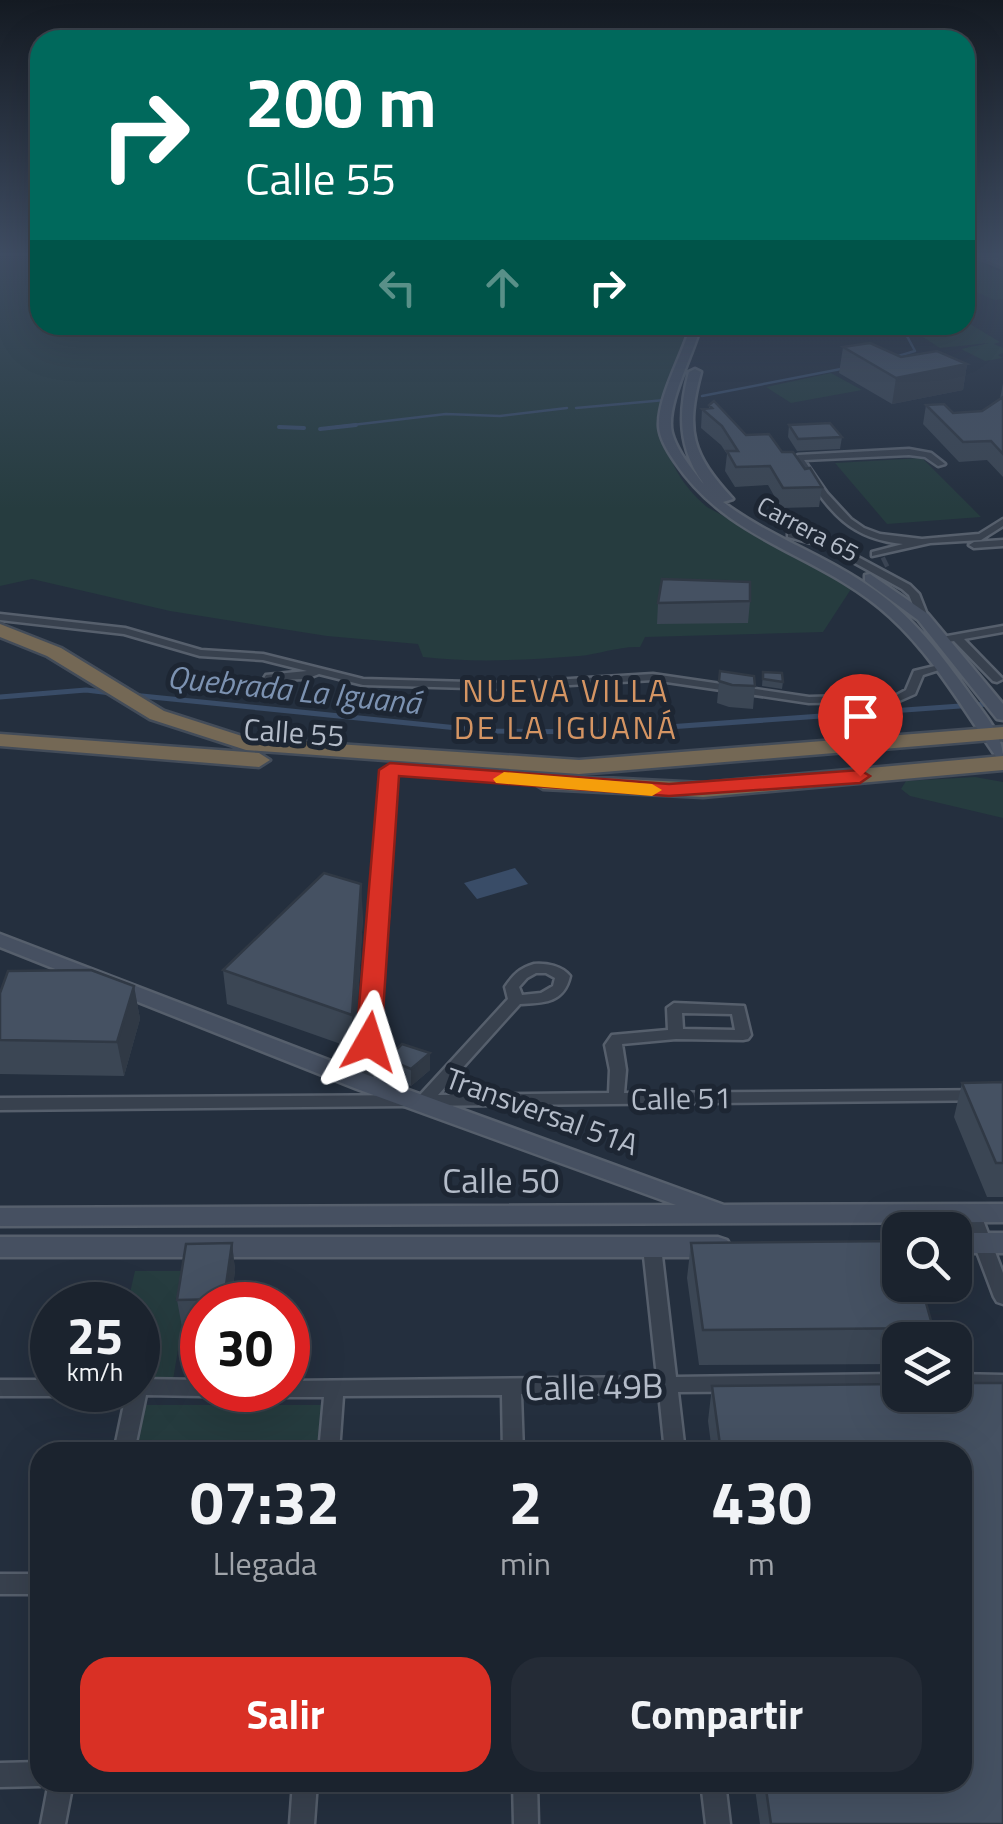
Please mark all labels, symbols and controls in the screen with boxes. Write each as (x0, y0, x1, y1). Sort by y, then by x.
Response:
text: 200 m (245, 48, 437, 154)
icon: right (80, 70, 210, 200)
text: Calle 55 (245, 144, 396, 212)
icon: left (370, 260, 425, 315)
icon: ahead (475, 260, 530, 315)
icon: right (580, 260, 635, 315)
street label: Carrera 65 (750, 486, 866, 572)
water label: Quebrada La Iguaná (165, 652, 426, 726)
district label: NUEVA VILLA DE LA IGUANÁ (454, 666, 678, 751)
pin (818, 674, 903, 777)
icon: arrive (833, 689, 888, 744)
street label: Calle 55 (242, 706, 346, 758)
position arrow (317, 990, 421, 1094)
street label: Transversal 51A (439, 1055, 645, 1167)
street label: Calle 51 (630, 1074, 732, 1122)
street label: Calle 50 (442, 1153, 560, 1207)
map controls (882, 1212, 972, 1412)
button: search (882, 1212, 972, 1302)
speed limit sign: 30 (180, 1282, 310, 1412)
text: 25 (67, 1297, 123, 1373)
button: layers (882, 1322, 972, 1412)
text: km/h (67, 1353, 123, 1391)
street label: Calle 49B (524, 1358, 664, 1414)
text: 07:32 (190, 1456, 340, 1547)
text: 2 (509, 1456, 542, 1547)
text: 430 (711, 1456, 812, 1547)
text: Llegada (213, 1539, 317, 1587)
text: min (500, 1539, 551, 1587)
text: m (748, 1539, 775, 1587)
button: Salir (80, 1657, 491, 1772)
button: Compartir (511, 1657, 922, 1772)

